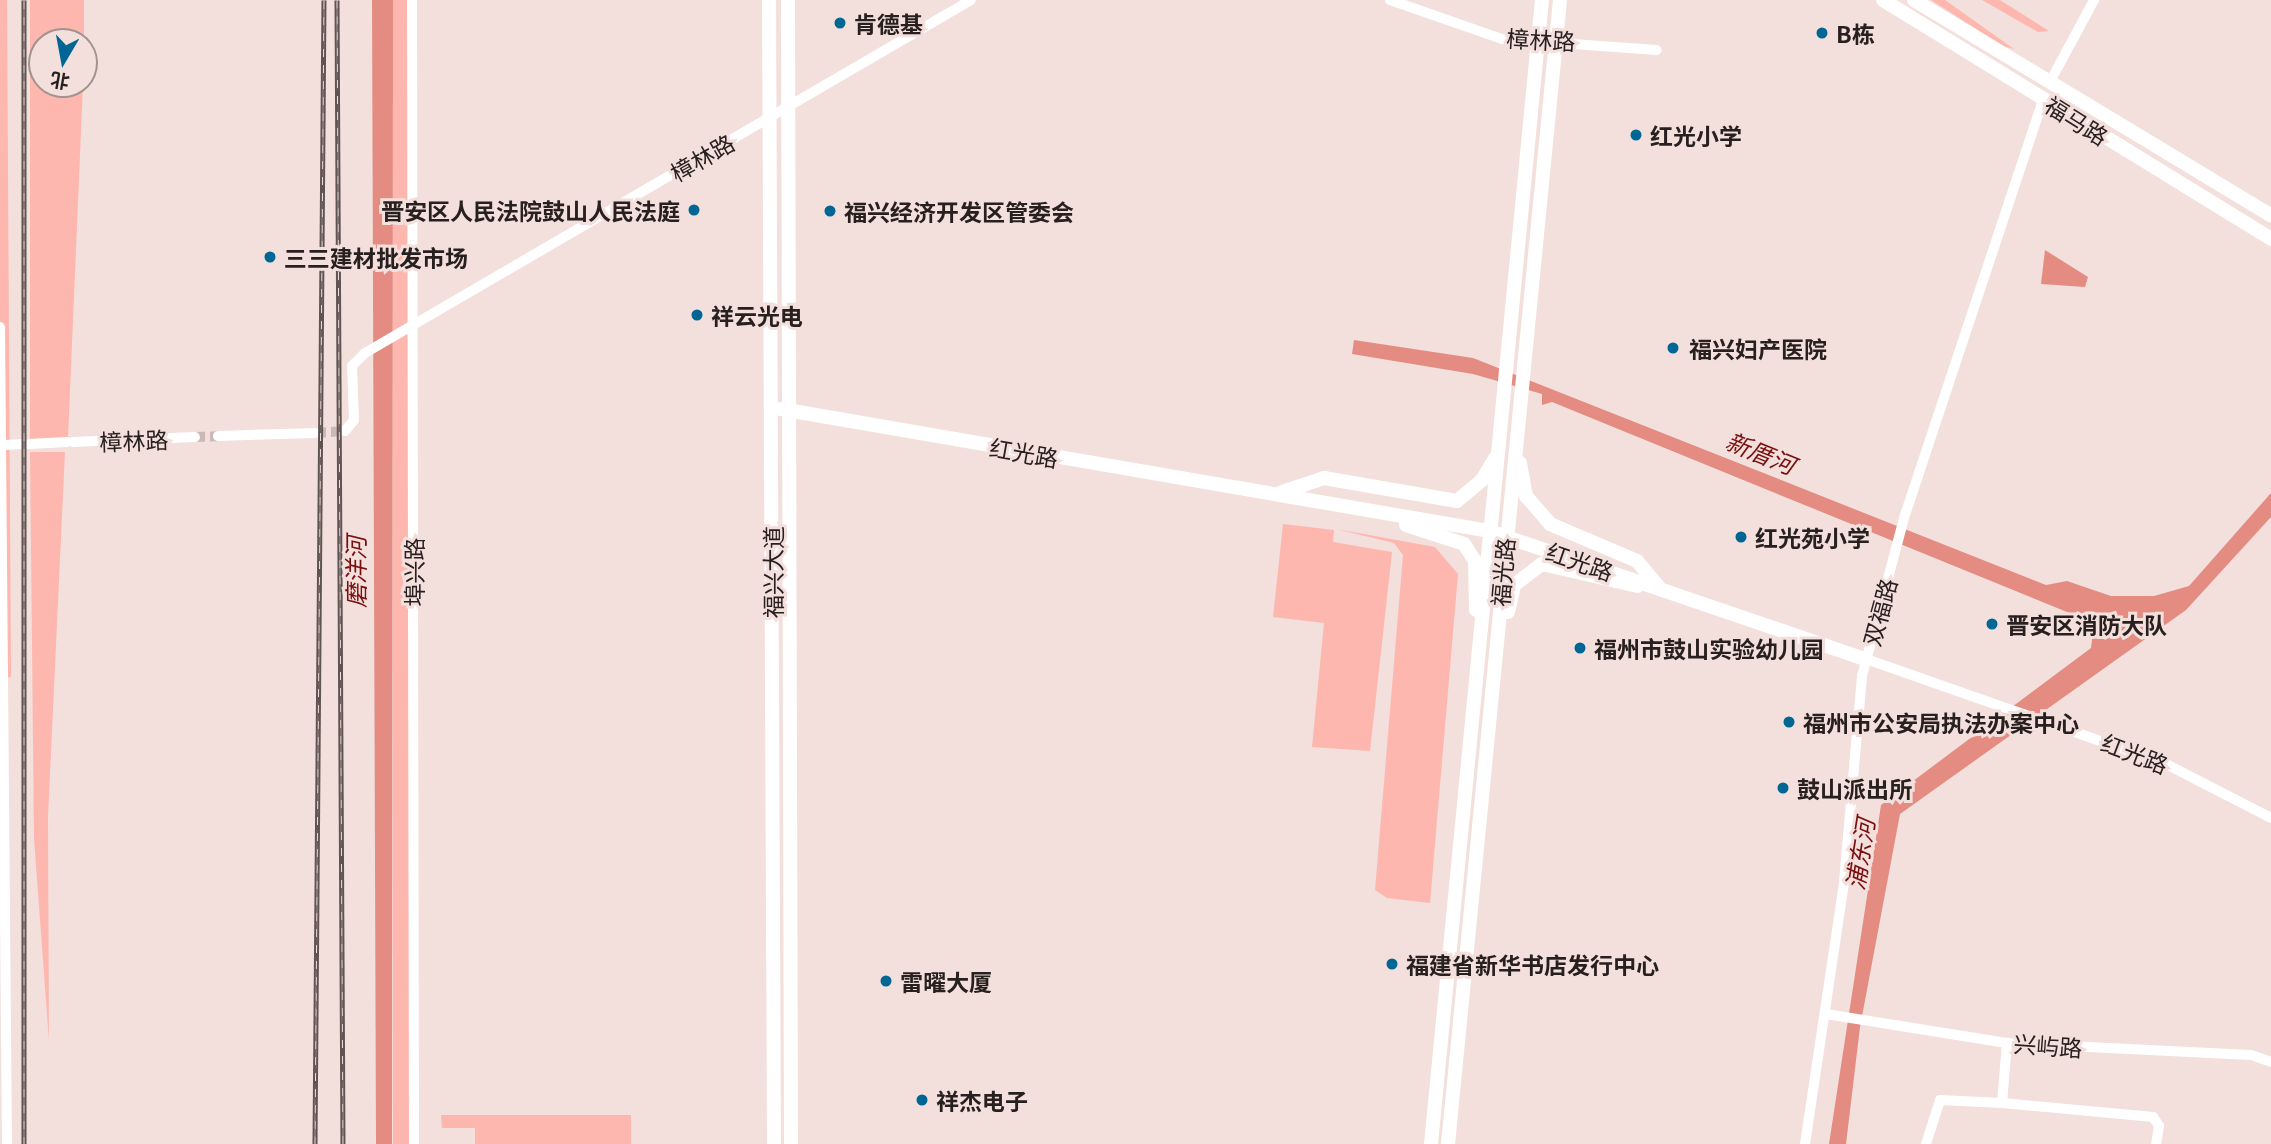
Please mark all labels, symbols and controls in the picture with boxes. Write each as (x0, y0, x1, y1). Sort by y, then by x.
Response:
place label: 肯德基 (854, 9, 923, 37)
marker: 肯德基 (832, 15, 848, 31)
place label: B栋 (1836, 19, 1875, 47)
street label: 樟林路 (1506, 23, 1576, 55)
marker: B栋 (1814, 25, 1830, 41)
north arrow (28, 28, 98, 98)
text: 北 (48, 67, 71, 97)
street label: 福马路 (2040, 90, 2114, 150)
place label: 红光小学 (1650, 121, 1742, 149)
marker: 红光小学 (1628, 127, 1644, 143)
street label: 樟林路 (665, 128, 739, 186)
place label: 晋安区人民法院鼓山人民法庭 (381, 196, 680, 224)
place label: 福兴经济开发区管委会 (844, 197, 1074, 225)
marker: 晋安区人民法院鼓山人民法庭 (686, 202, 702, 218)
marker: 福兴经济开发区管委会 (822, 203, 838, 219)
place label: 三三建材批发市场 (284, 243, 468, 271)
marker: 三三建材批发市场 (262, 249, 278, 265)
place label: 祥云光电 (711, 301, 803, 329)
marker: 祥云光电 (689, 307, 705, 323)
place label: 福兴妇产医院 (1689, 334, 1827, 362)
marker: 福兴妇产医院 (1663, 338, 1683, 358)
street label: 樟林路 (99, 425, 169, 455)
water label: 新厝河 (1722, 425, 1800, 479)
street label: 红光路 (988, 432, 1060, 472)
place label: 红光苑小学 (1755, 523, 1870, 551)
street label: 福兴大道 (758, 526, 786, 618)
marker: 红光苑小学 (1733, 529, 1749, 545)
water label: 磨洋河 (341, 536, 369, 608)
street label: 福光路 (1485, 536, 1519, 608)
street label: 红光路 (1543, 537, 1617, 585)
street label: 埠兴路 (399, 538, 427, 606)
street label: 双福路 (1857, 575, 1901, 649)
place label: 晋安区消防大队 (2006, 610, 2167, 638)
marker: 晋安区消防大队 (1984, 616, 2000, 632)
place label: 福州市鼓山实验幼儿园 (1594, 634, 1824, 662)
marker: 福州市鼓山实验幼儿园 (1572, 640, 1588, 656)
place label: 福州市公安局执法办案中心 (1803, 708, 2079, 736)
marker: 福州市公安局执法办案中心 (1781, 714, 1797, 730)
street label: 红光路 (2098, 728, 2172, 778)
place label: 鼓山派出所 (1797, 774, 1912, 802)
marker: 鼓山派出所 (1775, 780, 1791, 796)
water label: 浦东河 (1839, 816, 1879, 892)
place label: 福建省新华书店发行中心 (1406, 950, 1659, 978)
marker: 福建省新华书店发行中心 (1384, 956, 1400, 972)
place label: 雷曜大厦 (900, 967, 992, 995)
marker: 雷曜大厦 (878, 973, 894, 989)
street label: 兴屿路 (2013, 1029, 2083, 1061)
place label: 祥杰电子 (936, 1086, 1028, 1114)
marker: 祥杰电子 (914, 1092, 930, 1108)

